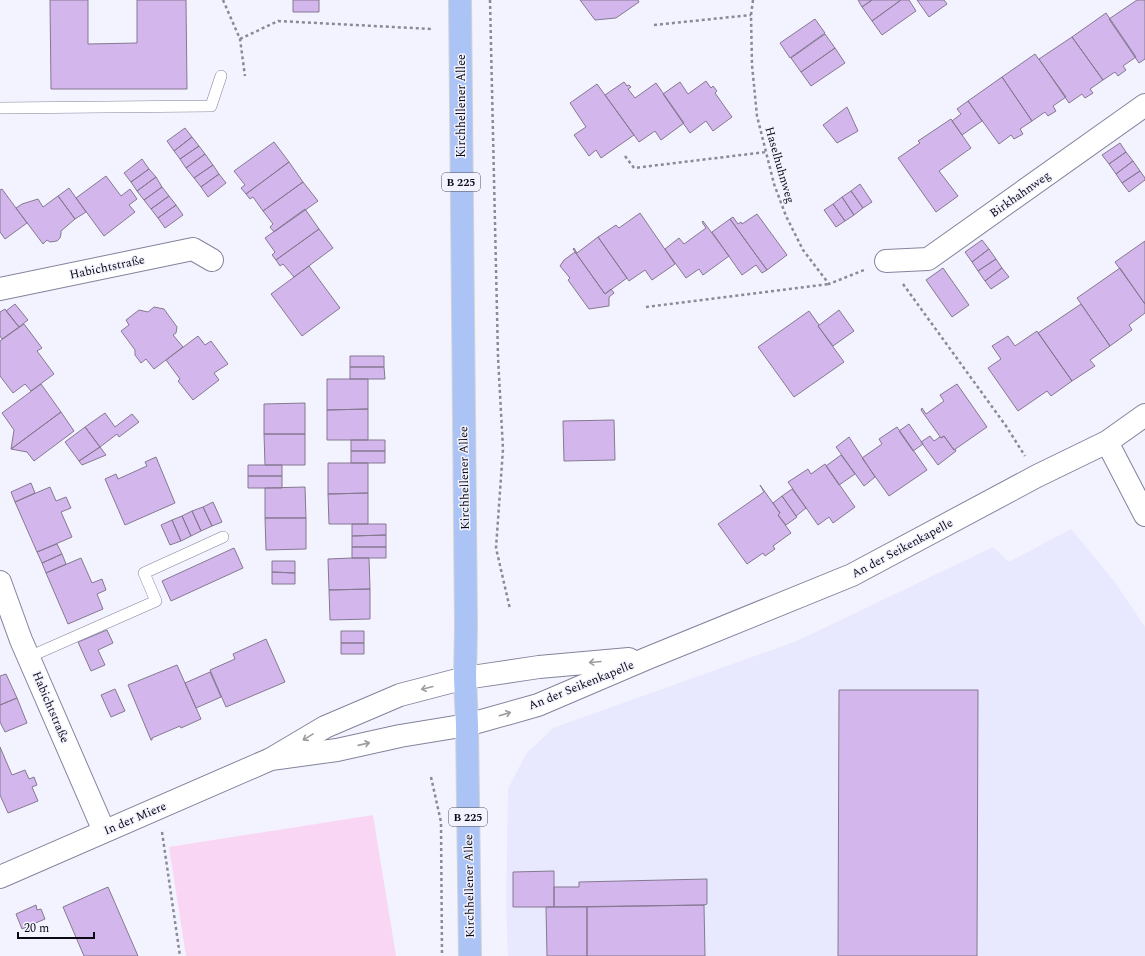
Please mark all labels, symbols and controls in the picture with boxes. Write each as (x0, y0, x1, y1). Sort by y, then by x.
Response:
street label: Kirchhellener Allee (452, 54, 471, 158)
street label: Haselhuhnweg (759, 125, 800, 206)
street label: Birkhahnweg (986, 166, 1055, 223)
road number: B 225 (442, 173, 480, 191)
street label: Habichtstraße (68, 250, 147, 285)
street label: Kirchhellener Allee (454, 426, 475, 530)
street label: An der Seikenkapelle (848, 514, 957, 583)
street label: An der Seikenkapelle (525, 655, 637, 715)
one-way arrow (589, 659, 602, 666)
street label: Habichtstraße (27, 668, 74, 746)
one-way arrow (421, 684, 434, 692)
one-way arrow (498, 710, 511, 717)
one-way arrow (302, 734, 314, 742)
one-way arrow (358, 740, 371, 747)
street label: In der Miere (101, 797, 170, 840)
road number: B 225 (449, 808, 487, 826)
street label: Kirchhellener Allee (459, 834, 480, 938)
scale bar (18, 914, 94, 940)
text: 20 m (24, 919, 49, 938)

